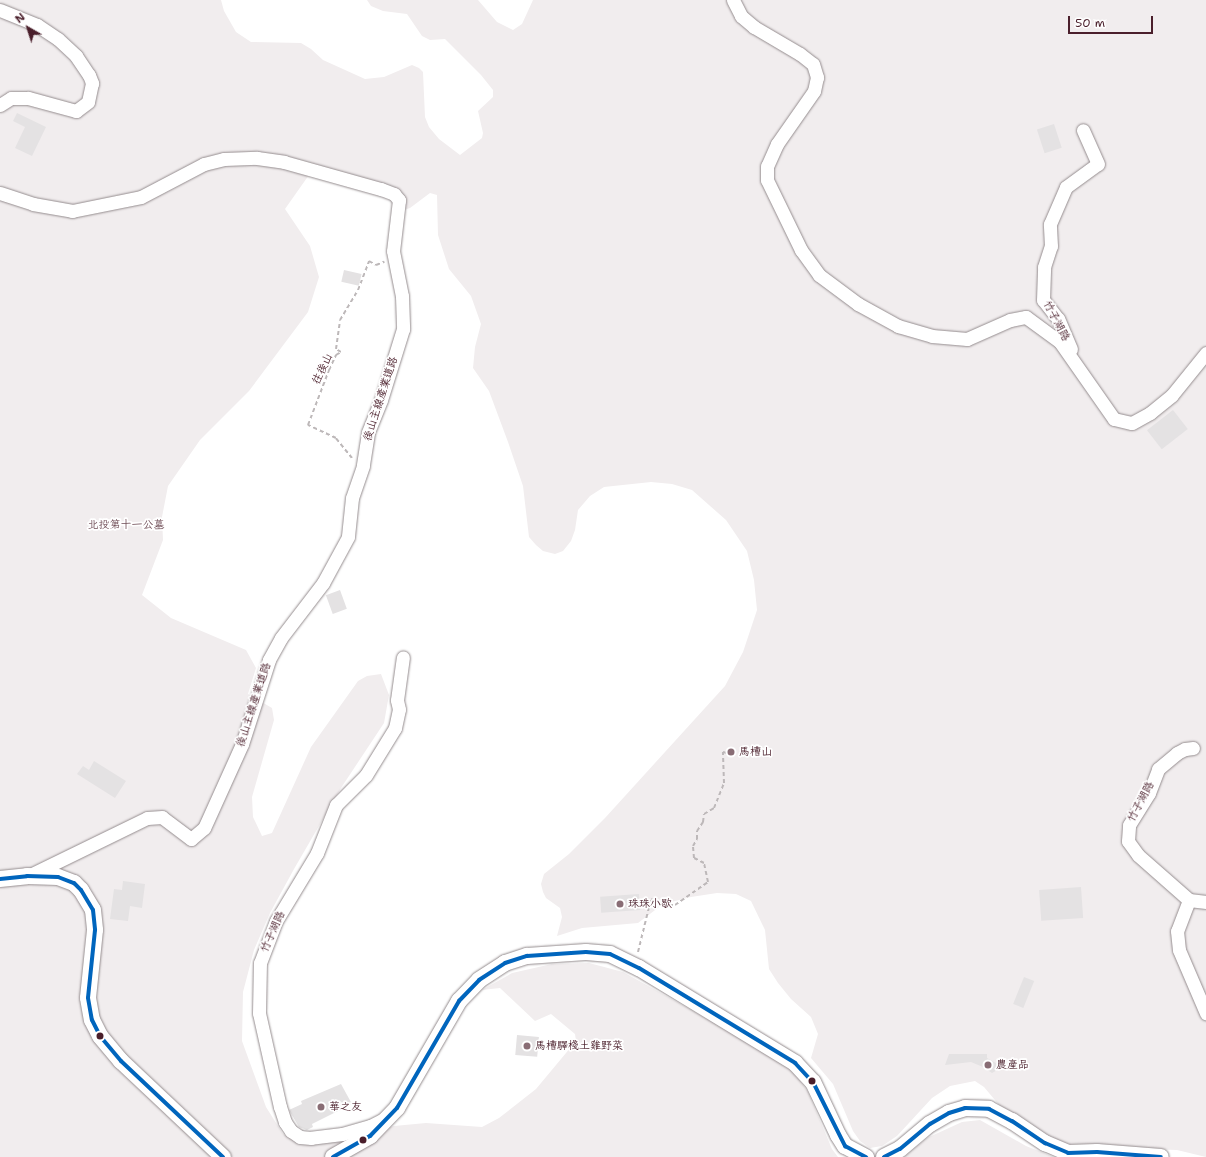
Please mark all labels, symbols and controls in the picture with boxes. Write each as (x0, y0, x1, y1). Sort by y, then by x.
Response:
north arrow (8, 8, 48, 48)
scale bar (1070, 8, 1155, 34)
text: N (12, 10, 28, 27)
text: 50 m (1075, 15, 1105, 31)
street label: 竹子湖路 (1040, 298, 1072, 344)
street label: 往後山 (310, 351, 336, 387)
street label: 後山主線產業道路 (361, 355, 401, 443)
park label: 北投第十一公墓 (88, 518, 164, 532)
street label: 後山主線產業道路 (234, 661, 274, 749)
place label: 馬槽山 (739, 745, 772, 759)
marker: 馬槽山 (726, 747, 736, 757)
street label: 竹子湖路 (1125, 779, 1157, 825)
place label: 珠珠小歇 (628, 897, 672, 911)
marker: 珠珠小歇 (615, 899, 625, 909)
street label: 竹子湖路 (258, 909, 288, 955)
unlabelled marker (95, 1031, 105, 1041)
place label: 馬槽驛棧土雞野菜 (535, 1039, 623, 1053)
marker: 馬槽驛棧土雞野菜 (522, 1041, 532, 1051)
place label: 農產品 (996, 1058, 1029, 1072)
marker: 農產品 (983, 1060, 993, 1070)
unlabelled marker (807, 1076, 817, 1086)
place label: 華之友 (329, 1100, 362, 1114)
marker: 華之友 (316, 1102, 326, 1112)
unlabelled marker (358, 1135, 368, 1145)

